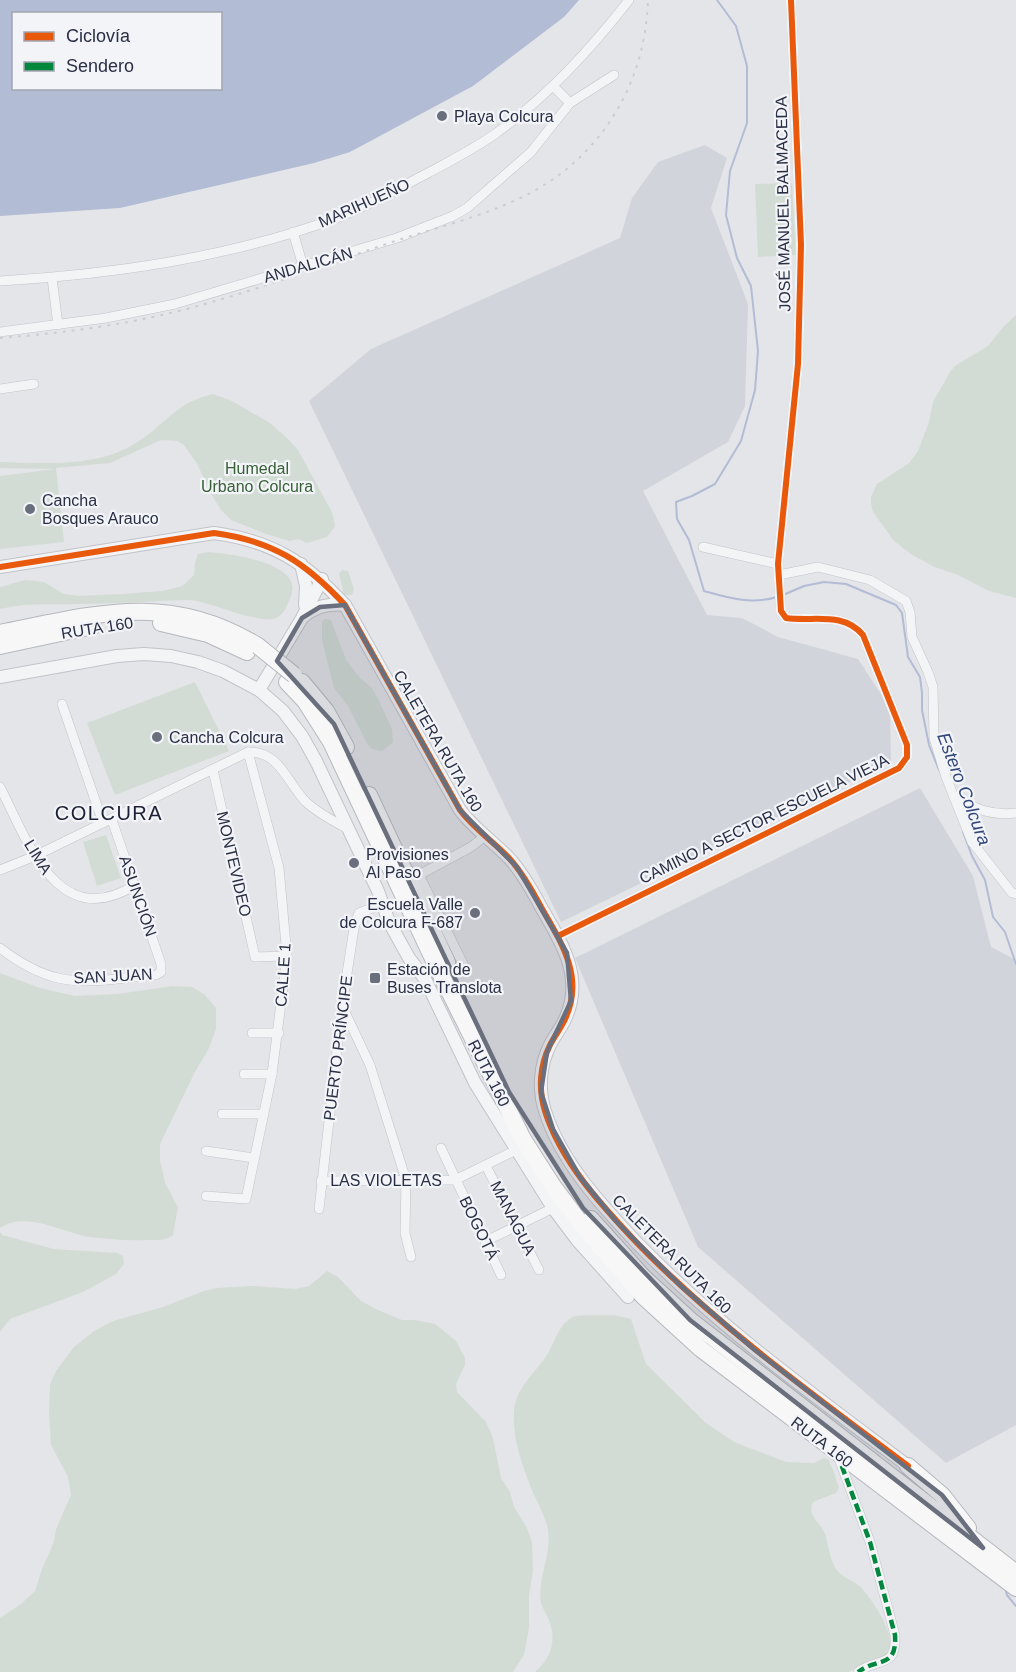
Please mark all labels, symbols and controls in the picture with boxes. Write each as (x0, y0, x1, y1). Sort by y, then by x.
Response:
legend (12, 12, 222, 90)
text: Ciclovía (66, 26, 131, 46)
text: Sendero (66, 56, 134, 76)
street label: JOSÉ MANUEL BALMACEDA (772, 96, 793, 312)
place label: Playa Colcura (454, 108, 554, 125)
marker: Playa Colcura (435, 109, 449, 123)
street label: MARIHUEÑO (315, 174, 412, 231)
street label: ANDALICÁN (261, 243, 354, 286)
park label: Humedal Urbano Colcura (201, 460, 313, 495)
place label: Cancha Bosques Arauco (42, 492, 159, 527)
marker: Cancha Bosques Arauco (23, 502, 37, 516)
street label: RUTA 160 (60, 614, 134, 642)
street label: CALETERA RUTA 160 (390, 667, 486, 815)
place label: Cancha Colcura (169, 729, 284, 746)
marker: Cancha Colcura (150, 730, 164, 744)
water label: Estero Colcura (933, 730, 995, 848)
street label: CAMINO A SECTOR ESCUELA VIEJA (637, 751, 892, 887)
district label: COLCURA (55, 802, 163, 824)
street label: MONTEVIDEO (214, 810, 254, 918)
street label: LIMA (21, 837, 55, 878)
place label: Provisiones Al Paso (366, 846, 449, 881)
street label: ASUNCIÓN (116, 853, 161, 939)
marker: Provisiones Al Paso (347, 856, 361, 870)
place label: Escuela Valle de Colcura F-687 (339, 896, 463, 931)
marker: Escuela Valle de Colcura F-687 (468, 906, 482, 920)
street label: CALLE 1 (272, 942, 294, 1008)
place label: Estación de Buses Translota (387, 961, 502, 996)
street label: SAN JUAN (73, 965, 153, 987)
marker: Estación de Buses Translota (368, 971, 382, 985)
street label: PUERTO PRÍNCIPE (320, 974, 355, 1122)
street label: RUTA 160 (465, 1037, 513, 1109)
street label: LAS VIOLETAS (330, 1172, 442, 1189)
street label: MANAGUA (487, 1178, 539, 1258)
street label: CALETERA RUTA 160 (609, 1191, 735, 1317)
street label: BOGOTÁ (456, 1193, 503, 1263)
street label: RUTA 160 (788, 1413, 856, 1471)

